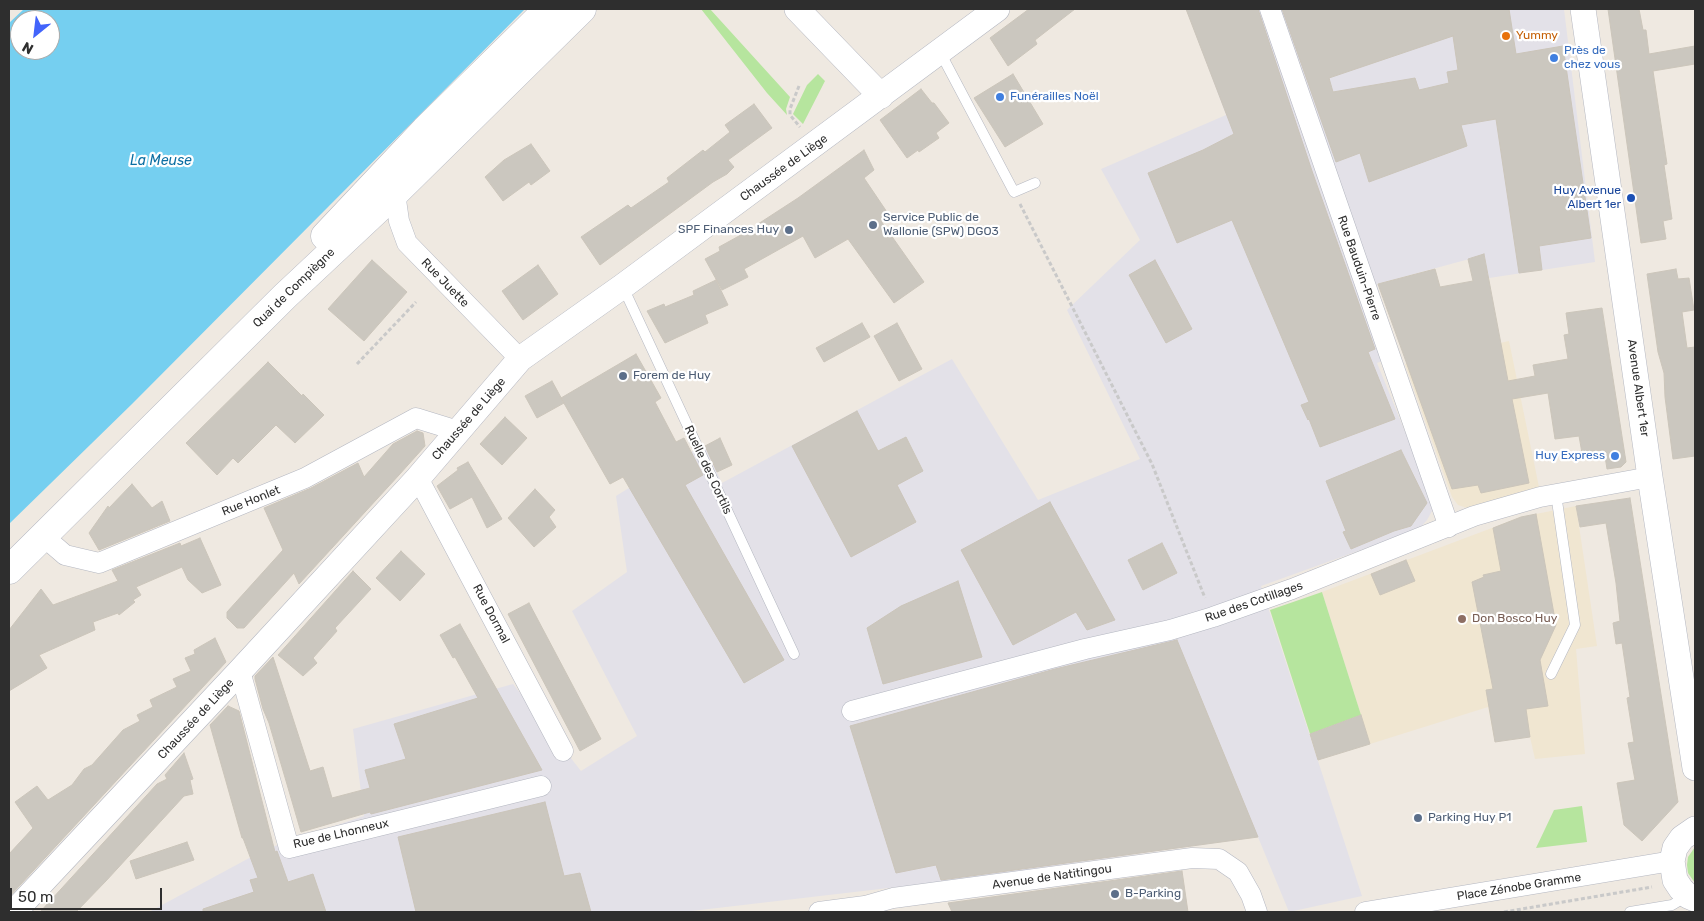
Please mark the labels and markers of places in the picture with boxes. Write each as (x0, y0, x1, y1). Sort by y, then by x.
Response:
place label: Yummy (1516, 29, 1558, 43)
marker: Yummy (1500, 30, 1512, 42)
place label: Près de chez vous (1564, 44, 1620, 72)
marker: Près de chez vous (1548, 52, 1560, 64)
place label: Funérailles Noël (1010, 90, 1099, 104)
marker: Funérailles Noël (994, 91, 1006, 103)
place label: Huy Avenue Albert 1er (1554, 184, 1621, 212)
marker: Huy Avenue Albert 1er (1625, 192, 1637, 204)
place label: Service Public de Wallonie (SPW) DGO3 (883, 211, 999, 239)
marker: Service Public de Wallonie (SPW) DGO3 (867, 219, 879, 231)
place label: SPF Finances Huy (678, 223, 779, 237)
marker: SPF Finances Huy (783, 224, 795, 236)
place label: Forem de Huy (633, 369, 711, 383)
marker: Forem de Huy (617, 370, 629, 382)
place label: Huy Express (1535, 449, 1605, 463)
marker: Huy Express (1609, 450, 1621, 462)
place label: Don Bosco Huy (1472, 612, 1557, 626)
marker: Don Bosco Huy (1456, 613, 1468, 625)
place label: Parking Huy P1 (1428, 811, 1511, 825)
marker: Parking Huy P1 (1412, 812, 1424, 824)
place label: B-Parking (1125, 887, 1181, 901)
marker: B-Parking (1109, 888, 1121, 900)

